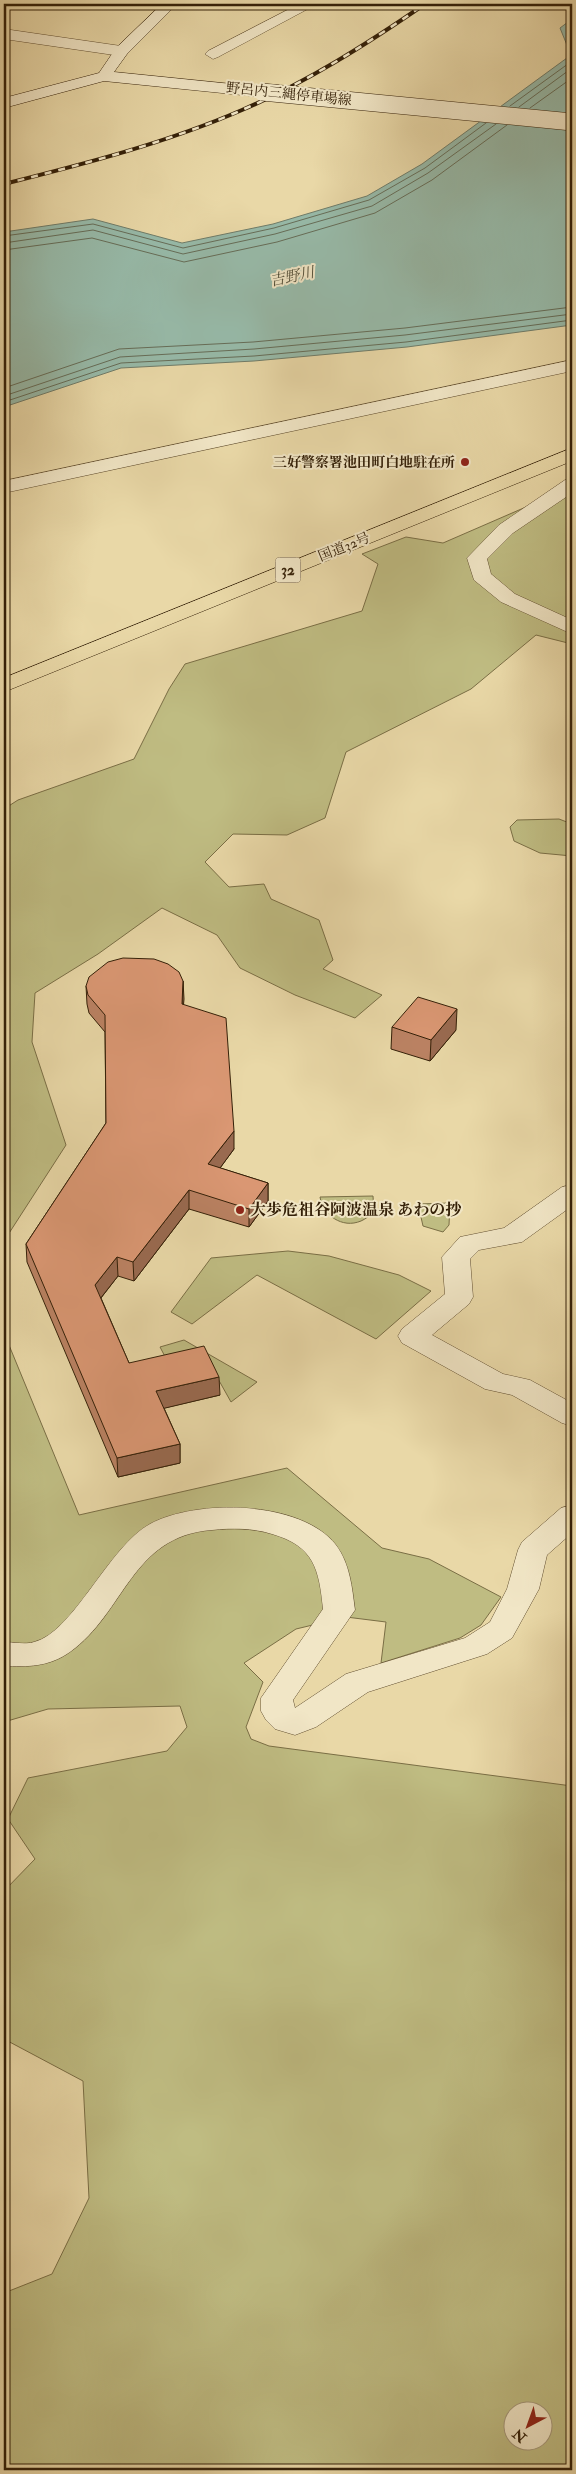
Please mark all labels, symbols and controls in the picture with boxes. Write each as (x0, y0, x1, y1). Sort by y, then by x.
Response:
street label: 野呂内三縄停車場線 (225, 79, 353, 109)
water label: 吉野川 (268, 263, 318, 291)
place label: 三好警察署池田町白地駐在所 (273, 454, 455, 471)
marker: 三好警察署池田町白地駐在所 (459, 456, 471, 468)
street label: 国道32号 (316, 529, 372, 565)
road number: 32 (276, 558, 300, 582)
place label: 大歩危祖谷阿波温泉 あわの抄 (250, 1200, 461, 1220)
marker: 大歩危祖谷阿波温泉 あわの抄 (234, 1204, 246, 1216)
north arrow (504, 2402, 554, 2452)
text: N (509, 2425, 531, 2447)

